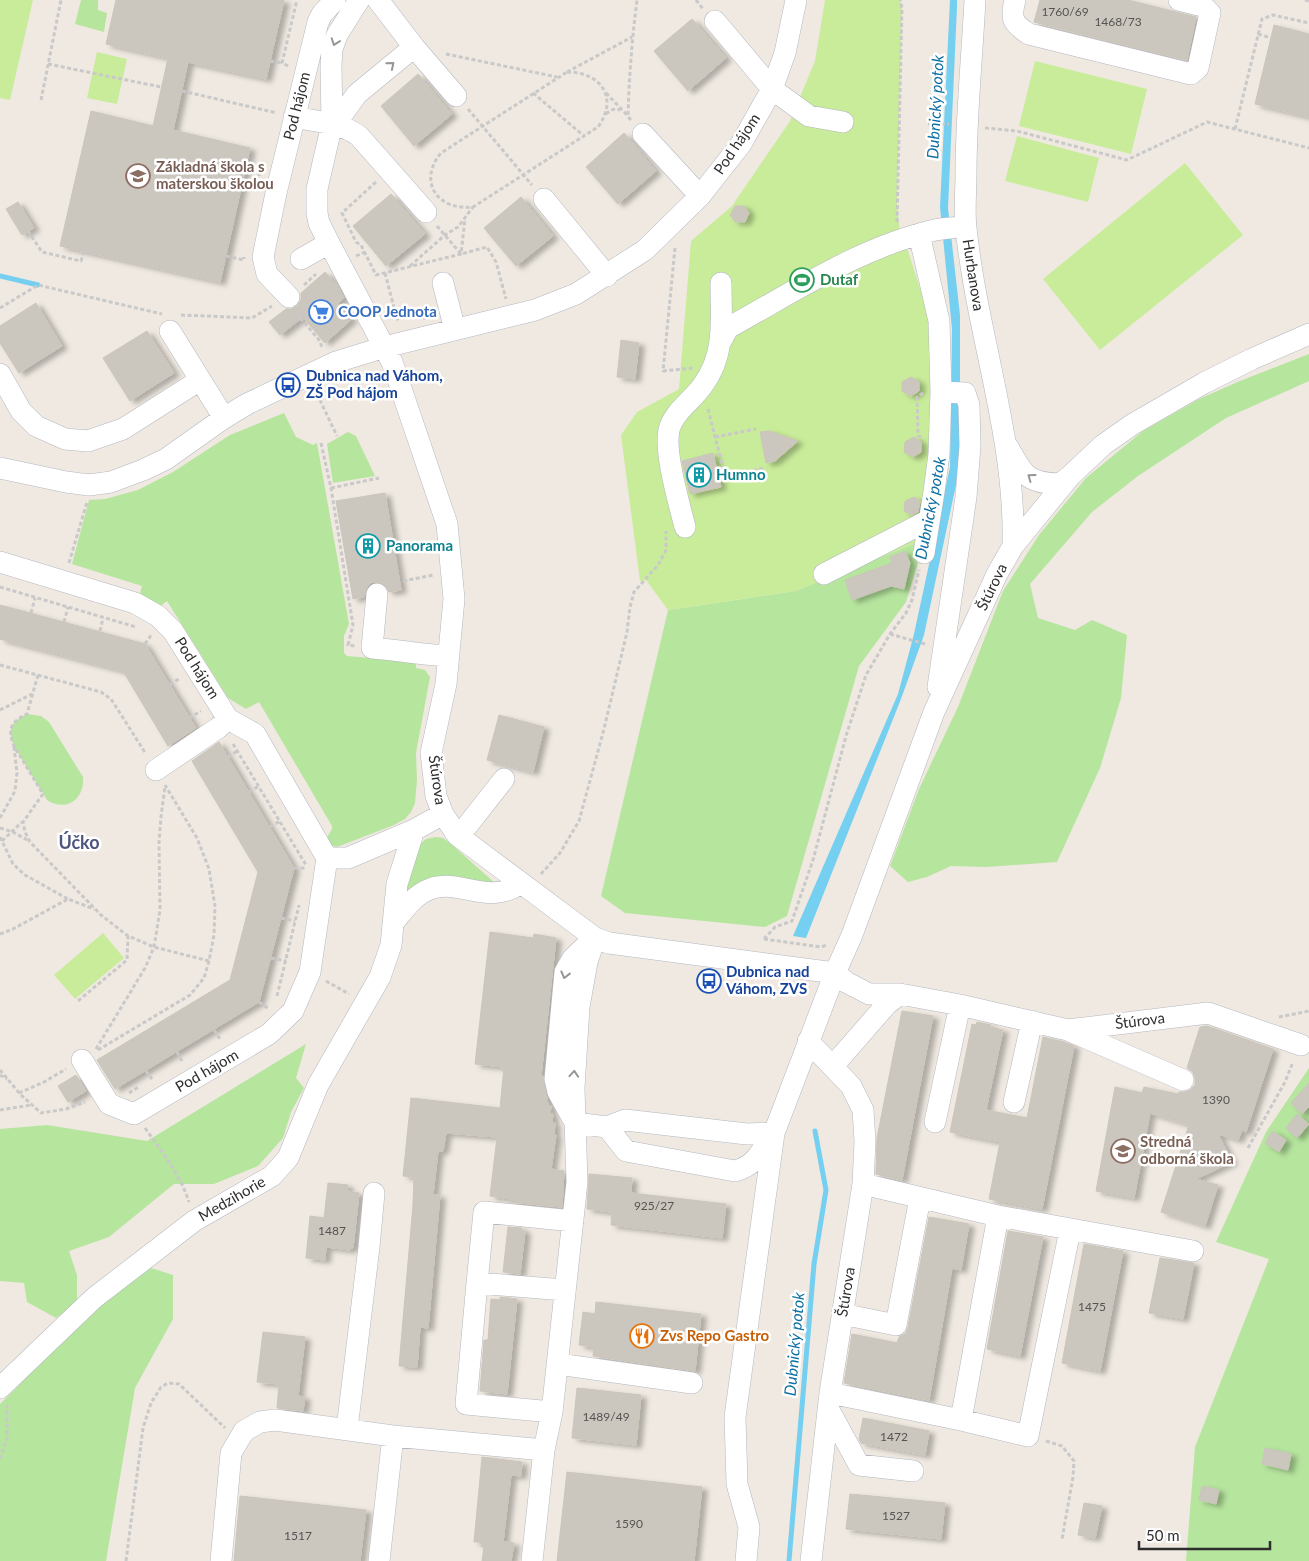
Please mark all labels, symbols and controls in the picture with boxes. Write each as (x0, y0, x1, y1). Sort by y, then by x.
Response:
house number: 1760/69 (1041, 4, 1089, 19)
house number: 1468/73 (1094, 14, 1142, 29)
one-way arrow (331, 37, 341, 46)
water label: Dubnický potok (922, 54, 947, 160)
one-way arrow (386, 62, 395, 71)
street label: Pod hájom (279, 70, 313, 142)
street label: Pod hájom (709, 110, 763, 177)
place label: Základná škola s materskou školou (156, 157, 274, 192)
school or university icon: Základná škola s materskou školou (125, 163, 151, 189)
street label: Hurbanova (959, 238, 989, 312)
sports icon: Dutaf (789, 267, 815, 293)
place label: Dutaf (820, 270, 859, 288)
supermarket icon: COOP Jednota (308, 299, 334, 325)
place label: COOP Jednota (338, 302, 437, 320)
place label: Dubnica nad Váhom, ZŠ Pod hájom (306, 366, 443, 401)
bus stop icon: Dubnica nad Váhom, ZŠ Pod hájom (275, 372, 301, 398)
water label: Dubnický potok (910, 455, 949, 561)
building icon: Humno (686, 462, 712, 488)
place label: Humno (716, 465, 766, 483)
one-way arrow (1027, 474, 1037, 483)
building icon: Panorama (355, 533, 381, 559)
place label: Panorama (386, 536, 453, 554)
street label: Štúrova (972, 560, 1010, 613)
street label: Pod hájom (172, 633, 224, 702)
street label: Štúrova (426, 754, 450, 806)
district label: Účko (58, 831, 100, 853)
place label: Dubnica nad Váhom, ZVS (725, 962, 810, 997)
bus stop icon: Dubnica nad Váhom, ZVS (696, 968, 722, 994)
one-way arrow (560, 971, 571, 980)
street label: Štúrova (1114, 1008, 1166, 1032)
street label: Pod hájom (172, 1045, 241, 1095)
one-way arrow (569, 1070, 580, 1078)
house number: 1390 (1202, 1092, 1230, 1107)
place label: Stredná odborná škola (1140, 1132, 1234, 1167)
school or university icon: Stredná odborná škola (1110, 1138, 1136, 1164)
street label: Medzihorie (195, 1172, 268, 1224)
house number: 925/27 (634, 1198, 674, 1213)
house number: 1487 (318, 1223, 346, 1238)
street label: Štúrova (832, 1266, 858, 1318)
water label: Dubnický potok (779, 1291, 808, 1397)
house number: 1475 (1078, 1299, 1106, 1314)
restaurant icon: Zvs Repo Gastro (629, 1323, 655, 1349)
place label: Zvs Repo Gastro (660, 1326, 770, 1344)
house number: 1489/49 (582, 1409, 630, 1424)
house number: 1472 (880, 1429, 908, 1444)
house number: 1527 (882, 1508, 910, 1523)
house number: 1590 (615, 1516, 643, 1531)
scale bar (1139, 1518, 1270, 1550)
text: 50 m (1146, 1526, 1180, 1544)
house number: 1517 (284, 1528, 312, 1543)

